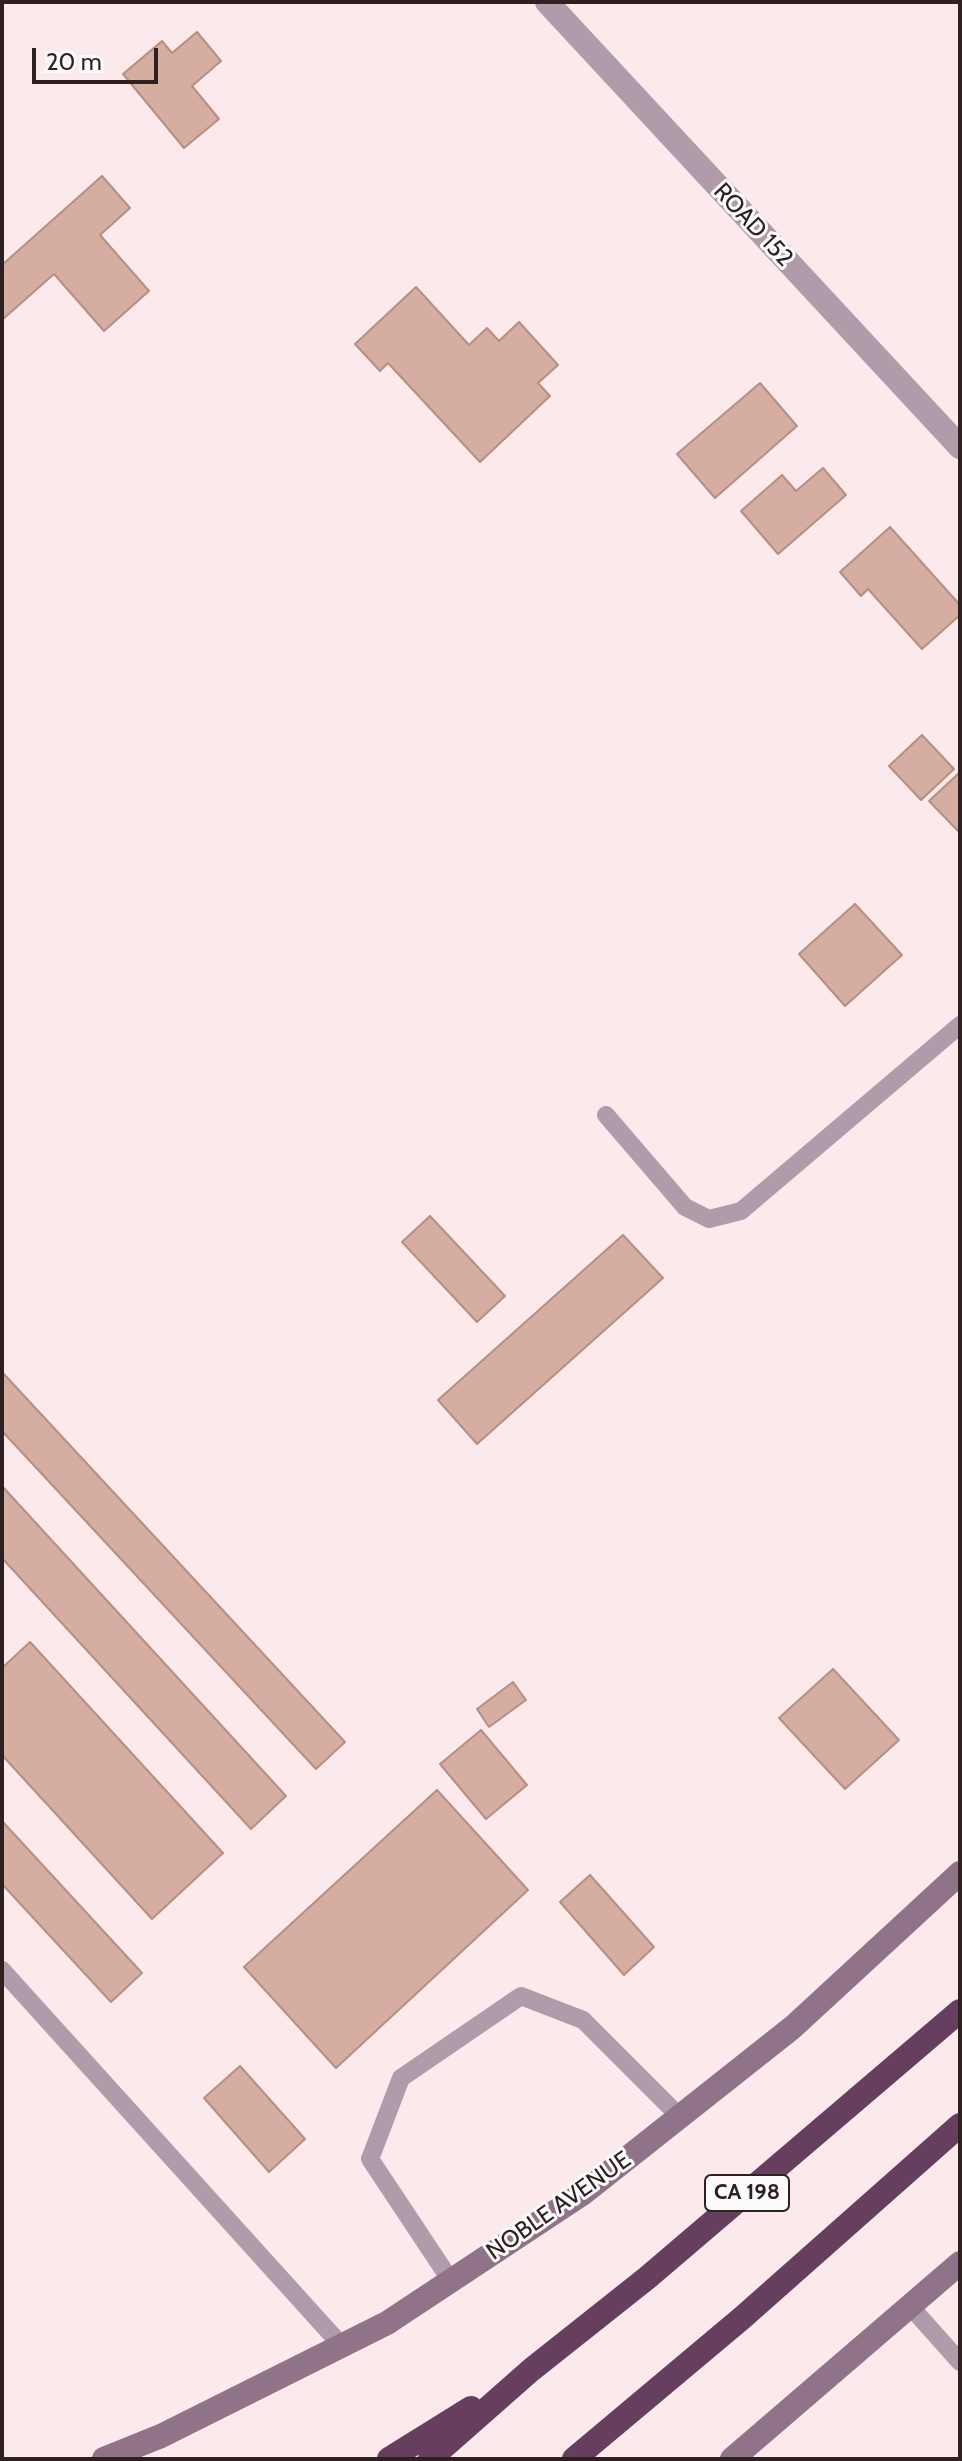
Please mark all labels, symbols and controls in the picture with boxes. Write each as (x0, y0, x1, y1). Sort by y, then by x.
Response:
scale bar (36, 32, 162, 82)
text: 20 m (46, 47, 102, 76)
street label: ROAD 152 (707, 177, 799, 273)
street label: NOBLE AVENUE (481, 2146, 637, 2266)
road number: CA 198 (705, 2175, 789, 2211)

